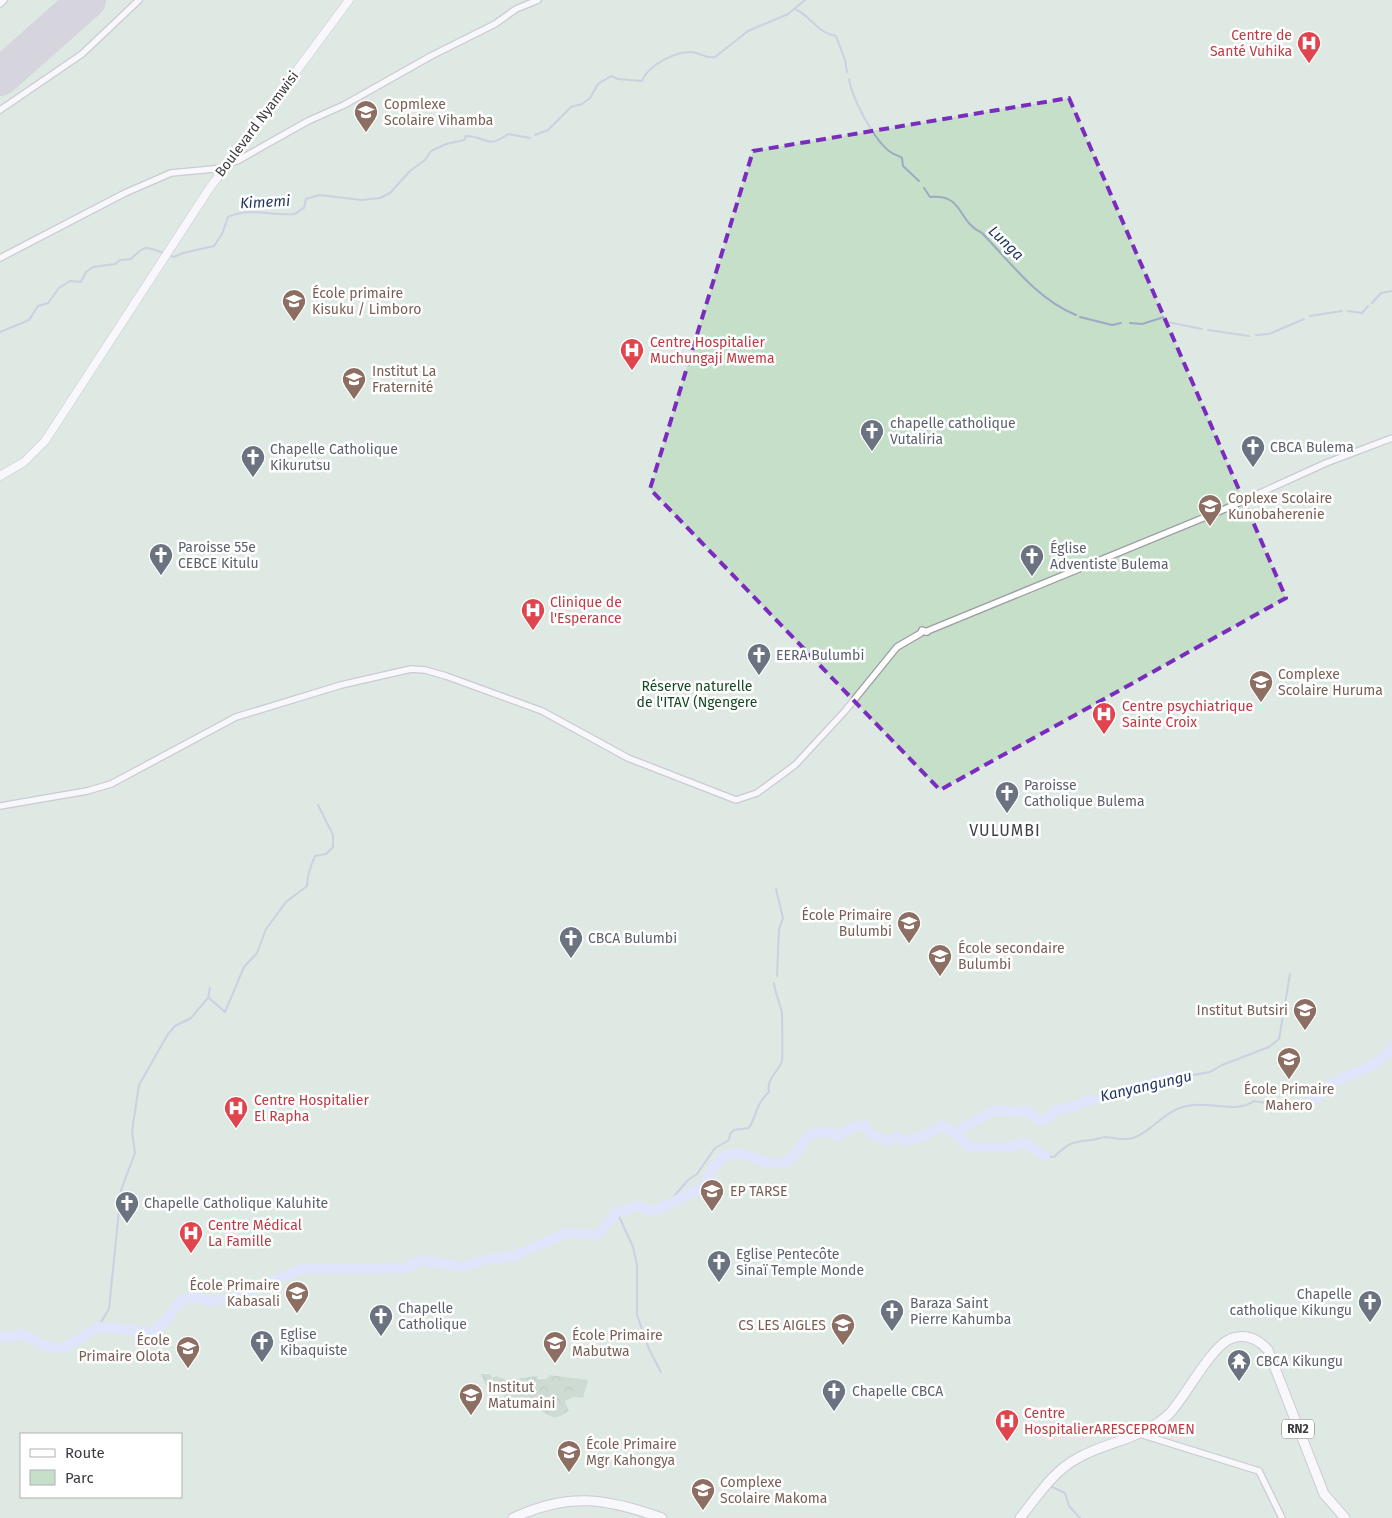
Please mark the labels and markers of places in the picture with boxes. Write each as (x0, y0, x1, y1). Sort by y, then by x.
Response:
place label: Centre de Santé Vuhika (1210, 27, 1292, 60)
hospital icon: Centre de Santé Vuhika (1296, 30, 1322, 64)
place label: Copmlexe Scolaire Vihamba (384, 96, 493, 129)
school or university icon: Copmlexe Scolaire Vihamba (353, 99, 379, 133)
place label: École primaire Kisuku / Limboro (312, 284, 421, 318)
school or university icon: École primaire Kisuku / Limboro (281, 288, 307, 322)
place label: Centre Hospitalier Muchungaji Mwema (650, 334, 775, 367)
hospital icon: Centre Hospitalier Muchungaji Mwema (619, 337, 645, 371)
place label: Institut La Fraternité (372, 363, 436, 396)
school or university icon: Institut La Fraternité (341, 366, 367, 400)
place label: chapelle catholique Vutaliria (890, 415, 1016, 448)
church icon: chapelle catholique Vutaliria (859, 418, 885, 452)
church icon: CBCA Bulema (1240, 434, 1266, 468)
place label: CBCA Bulema (1270, 439, 1354, 456)
place label: Chapelle Catholique Kikurutsu (270, 441, 398, 474)
church icon: Chapelle Catholique Kikurutsu (240, 444, 266, 478)
place label: Coplexe Scolaire Kunobaherenie (1228, 490, 1332, 523)
school or university icon: Coplexe Scolaire Kunobaherenie (1197, 493, 1223, 527)
place label: Paroisse 55e CEBCE Kitulu (178, 539, 259, 572)
place label: Église Adventiste Bulema (1050, 539, 1169, 573)
church icon: Paroisse 55e CEBCE Kitulu (148, 542, 174, 576)
church icon: Église Adventiste Bulema (1019, 543, 1045, 577)
place label: Clinique de l'Esperance (550, 594, 622, 627)
hospital icon: Clinique de l'Esperance (520, 597, 546, 631)
church icon: EERA Bulumbi (746, 642, 772, 676)
place label: EERA Bulumbi (776, 647, 864, 664)
place label: Complexe Scolaire Huruma (1278, 666, 1383, 699)
school or university icon: Complexe Scolaire Huruma (1248, 669, 1274, 703)
place label: Centre psychiatrique Sainte Croix (1122, 698, 1253, 731)
hospital icon: Centre psychiatrique Sainte Croix (1091, 701, 1117, 735)
place label: Paroisse Catholique Bulema (1024, 777, 1145, 810)
church icon: Paroisse Catholique Bulema (994, 780, 1020, 814)
place label: École Primaire Bulumbi (801, 906, 892, 940)
school or university icon: École Primaire Bulumbi (896, 910, 922, 944)
church icon: CBCA Bulumbi (558, 925, 584, 959)
place label: CBCA Bulumbi (588, 930, 677, 947)
place label: École secondaire Bulumbi (958, 939, 1065, 973)
school or university icon: École secondaire Bulumbi (927, 943, 953, 977)
school or university icon: Institut Butsiri (1292, 997, 1318, 1031)
place label: Institut Butsiri (1197, 1002, 1288, 1019)
school or university icon: École Primaire Mahero (1276, 1046, 1302, 1080)
place label: École Primaire Mahero (1244, 1080, 1334, 1114)
place label: Centre Hospitalier El Rapha (254, 1092, 369, 1125)
hospital icon: Centre Hospitalier El Rapha (223, 1095, 249, 1129)
school or university icon: EP TARSE (699, 1178, 725, 1212)
place label: EP TARSE (730, 1183, 787, 1200)
church icon: Chapelle Catholique Kaluhite (114, 1190, 140, 1224)
place label: Chapelle Catholique Kaluhite (144, 1195, 328, 1212)
place label: Centre Médical La Famille (208, 1217, 302, 1250)
hospital icon: Centre Médical La Famille (178, 1220, 204, 1254)
place label: Eglise Pentecôte Sinaï Temple Monde (736, 1246, 864, 1279)
church icon: Eglise Pentecôte Sinaï Temple Monde (706, 1249, 732, 1283)
place label: École Primaire Kabasali (189, 1276, 280, 1310)
school or university icon: École Primaire Kabasali (284, 1280, 310, 1314)
place label: Chapelle catholique Kikungu (1230, 1286, 1352, 1319)
church icon: Chapelle catholique Kikungu (1357, 1289, 1383, 1323)
place label: Baraza Saint Pierre Kahumba (910, 1295, 1011, 1328)
church icon: Baraza Saint Pierre Kahumba (879, 1298, 905, 1332)
place label: Chapelle Catholique (398, 1300, 467, 1333)
church icon: Chapelle Catholique (368, 1303, 394, 1337)
school or university icon: CS LES AIGLES (830, 1312, 856, 1346)
place label: CS LES AIGLES (738, 1317, 826, 1334)
place label: Eglise Kibaquiste (280, 1326, 347, 1359)
place label: École Primaire Mabutwa (572, 1326, 663, 1360)
church icon: Eglise Kibaquiste (249, 1329, 275, 1363)
school or university icon: École Primaire Mabutwa (542, 1330, 568, 1364)
place label: École Primaire Olota (78, 1331, 170, 1365)
school or university icon: École Primaire Olota (175, 1335, 201, 1369)
temple icon: CBCA Kikungu (1226, 1348, 1252, 1382)
place label: CBCA Kikungu (1256, 1353, 1343, 1370)
church icon: Chapelle CBCA (821, 1378, 847, 1412)
place label: Institut Matumaini (488, 1379, 555, 1412)
school or university icon: Institut Matumaini (458, 1382, 484, 1416)
place label: Chapelle CBCA (852, 1383, 943, 1400)
place label: Centre HospitalierARESCEPROMEN (1024, 1405, 1195, 1438)
hospital icon: Centre HospitalierARESCEPROMEN (994, 1408, 1020, 1442)
place label: École Primaire Mgr Kahongya (586, 1435, 677, 1469)
school or university icon: École Primaire Mgr Kahongya (556, 1439, 582, 1473)
place label: Complexe Scolaire Makoma (720, 1474, 827, 1507)
school or university icon: Complexe Scolaire Makoma (690, 1477, 716, 1511)

